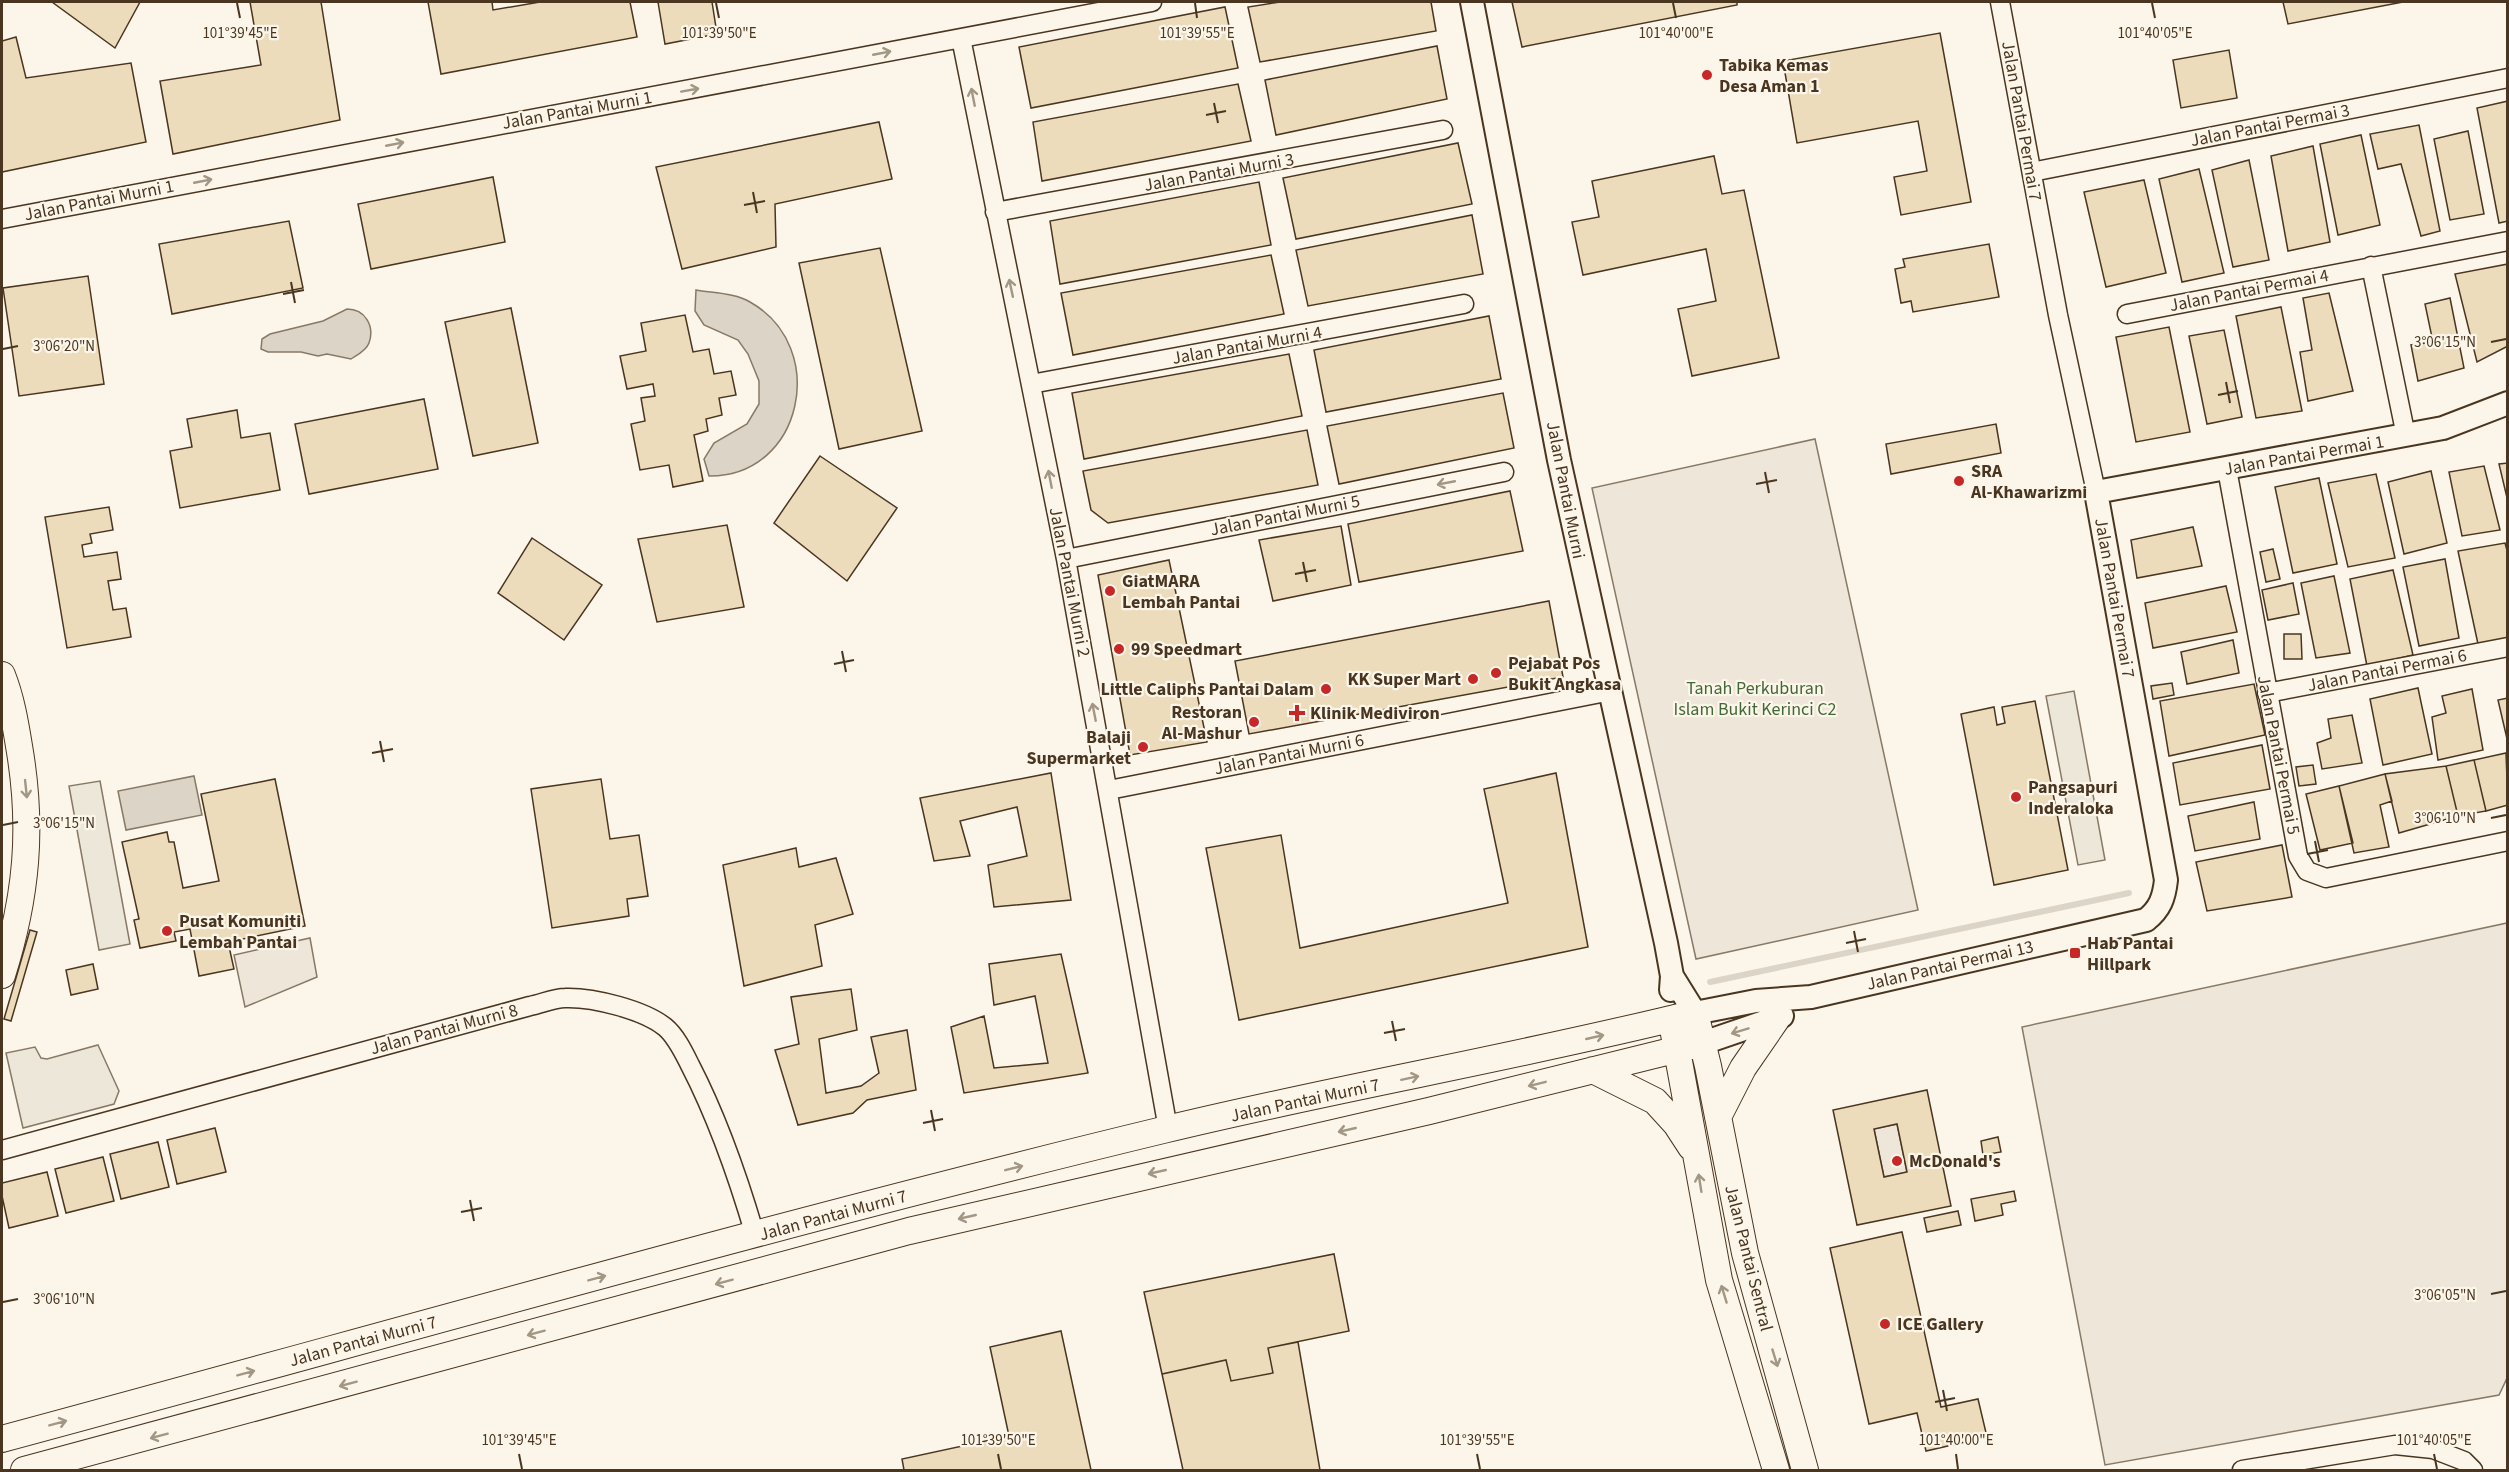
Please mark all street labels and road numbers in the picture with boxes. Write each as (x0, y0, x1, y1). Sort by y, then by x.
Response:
street label: Jalan Pantai Permai 7 (1995, 39, 2048, 203)
street label: Jalan Pantai Murni 1 (500, 85, 654, 136)
street label: Jalan Pantai Permai 3 (2188, 98, 2352, 153)
street label: Jalan Pantai Murni 3 (1142, 147, 1296, 198)
street label: Jalan Pantai Murni 1 (22, 174, 176, 227)
street label: Jalan Pantai Permai 4 (2167, 263, 2331, 318)
street label: Jalan Pantai Murni 4 (1170, 320, 1324, 371)
street label: Jalan Pantai Murni (1540, 419, 1591, 561)
street label: Jalan Pantai Permai 1 (2222, 429, 2386, 482)
street label: Jalan Pantai Murni 5 (1208, 489, 1362, 542)
street label: Jalan Pantai Murni 2 (1043, 505, 1096, 659)
street label: Jalan Pantai Permai 7 (2088, 516, 2141, 680)
street label: Jalan Pantai Permai 6 (2305, 643, 2469, 698)
street label: Jalan Pantai Permai 5 (2251, 673, 2306, 837)
street label: Jalan Pantai Murni 6 (1212, 728, 1366, 781)
street label: Jalan Pantai Permai 13 (1864, 934, 2036, 997)
street label: Jalan Pantai Murni 8 (368, 998, 521, 1061)
street label: Jalan Pantai Murni 7 (1228, 1072, 1382, 1129)
street label: Jalan Pantai Sentral (1718, 1182, 1779, 1334)
street label: Jalan Pantai Murni 7 (757, 1184, 910, 1247)
street label: Jalan Pantai Murni 7 (287, 1310, 440, 1373)

